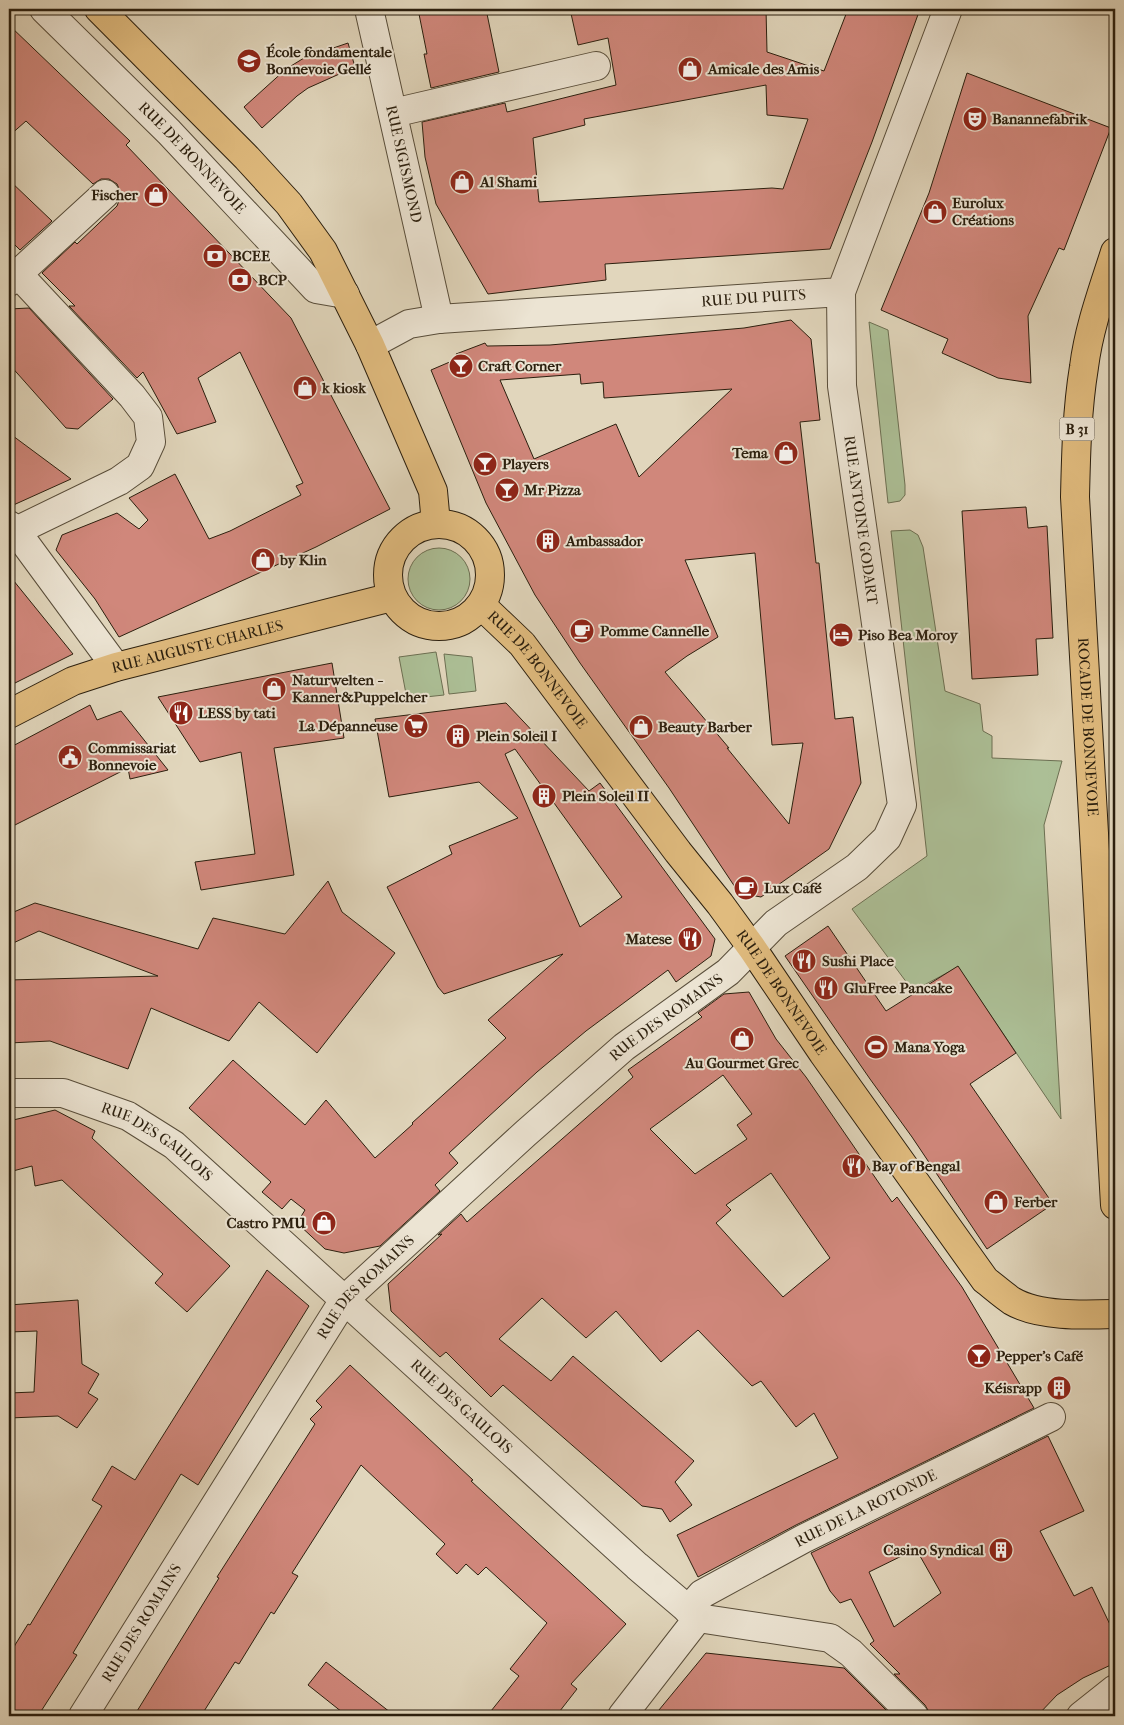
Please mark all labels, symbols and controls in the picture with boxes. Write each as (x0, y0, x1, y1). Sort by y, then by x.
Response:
place label: École fondamentale Bonnevoie Gellé (266, 43, 393, 78)
school or university icon: École fondamentale Bonnevoie Gellé (236, 48, 262, 74)
shop icon: Amicale des Amis (677, 56, 703, 82)
place label: Amicale des Amis (707, 60, 820, 78)
street label: RUE DE BONNEVOIE (135, 98, 250, 217)
street label: RUE SIGISMOND (382, 104, 426, 225)
theatre icon: Banannefabrik (962, 106, 988, 132)
place label: Banannefabrik (992, 110, 1089, 128)
shop icon: Al Shami (449, 169, 475, 195)
place label: Al Shami (479, 173, 538, 191)
shop icon: Fischer (143, 182, 169, 208)
place label: Fischer (90, 186, 139, 204)
place label: Eurolux Créations (952, 194, 1015, 229)
shop icon: Eurolux Créations (922, 199, 948, 225)
bank icon: BCEE (202, 243, 228, 269)
place label: BCEE (232, 247, 271, 265)
bank icon: BCP (227, 267, 253, 293)
place label: BCP (258, 271, 287, 289)
street label: RUE DU PUITS (701, 285, 807, 310)
bar icon: Craft Corner (448, 353, 474, 379)
place label: Craft Corner (478, 357, 562, 375)
shop icon: k kiosk (292, 375, 318, 401)
place label: k kiosk (321, 379, 367, 397)
road number: B 31 (1060, 418, 1094, 440)
street label: RUE ANTOINE GODART (840, 434, 882, 607)
shop icon: Tema (773, 440, 799, 466)
place label: Tema (731, 444, 769, 462)
bar icon: Players (472, 451, 498, 477)
place label: Players (502, 455, 549, 473)
bar icon: Mr Pizza (494, 477, 520, 503)
place label: Mr Pizza (523, 481, 582, 499)
building icon: Ambassador (535, 528, 561, 554)
place label: Ambassador (565, 532, 644, 550)
shop icon: by Klin (250, 547, 276, 573)
place label: by Klin (279, 551, 327, 569)
street label: RUE DE BONNEVOIE (484, 607, 591, 732)
street label: RUE AUGUSTE CHARLES (110, 616, 285, 677)
cafe icon: Pomme Cannelle (569, 618, 595, 644)
place label: Pomme Cannelle (600, 622, 710, 640)
hotel icon: Piso Bea Moroy (828, 622, 854, 648)
place label: Piso Bea Moroy (858, 626, 959, 644)
street label: ROCADE DE BONNEVOIE (1074, 637, 1102, 817)
place label: Naturwelten - Kanner&Puppelcher (292, 671, 428, 706)
shop icon: Naturwelten - Kanner&Puppelcher (261, 676, 287, 702)
restaurant icon: LESS by tati (168, 700, 194, 726)
place label: LESS by tati (198, 704, 276, 722)
supermarket icon: La Dépanneuse (403, 713, 429, 739)
shop icon: Beauty Barber (628, 714, 654, 740)
place label: La Dépanneuse (299, 717, 399, 735)
place label: Beauty Barber (658, 718, 752, 736)
building icon: Plein Soleil I (445, 723, 471, 749)
place label: Plein Soleil I (476, 727, 557, 745)
place label: Commissariat Bonnevoie (88, 739, 177, 774)
public building icon: Commissariat Bonnevoie (57, 744, 83, 770)
building icon: Plein Soleil II (531, 783, 557, 809)
place label: Plein Soleil II (562, 787, 649, 805)
cafe icon: Lux Café (733, 875, 759, 901)
place label: Lux Café (764, 879, 822, 897)
restaurant icon: Matese (677, 926, 703, 952)
street label: RUE DE BONNEVOIE (733, 926, 831, 1058)
place label: Matese (625, 930, 673, 948)
restaurant icon: Sushi Place (791, 948, 817, 974)
place label: Sushi Place (822, 952, 894, 970)
street label: RUE DES ROMAINS (606, 970, 727, 1065)
restaurant icon: GluFree Pancake (813, 975, 839, 1001)
place label: GluFree Pancake (844, 979, 953, 997)
shop icon: Au Gourmet Grec (729, 1026, 755, 1052)
sports icon: Mana Yoga (863, 1034, 889, 1060)
place label: Mana Yoga (893, 1038, 966, 1056)
place label: Au Gourmet Grec (684, 1054, 799, 1072)
street label: RUE DES GAULOIS (99, 1098, 217, 1185)
restaurant icon: Bay of Bengal (841, 1153, 867, 1179)
place label: Bay of Bengal (872, 1157, 961, 1175)
shop icon: Ferber (983, 1189, 1009, 1215)
place label: Ferber (1013, 1193, 1058, 1211)
shop icon: Castro PMU (311, 1210, 337, 1236)
place label: Castro PMU (227, 1214, 306, 1232)
street label: RUE DES ROMAINS (313, 1231, 418, 1342)
bar icon: Pepper's Café (966, 1343, 992, 1369)
place label: Pepper's Café (996, 1347, 1084, 1365)
street label: RUE DES GAULOIS (407, 1355, 517, 1458)
building icon: Kéisrapp (1046, 1375, 1072, 1401)
place label: Kéisrapp (984, 1379, 1042, 1397)
street label: RUE DE LA ROTONDE (791, 1466, 940, 1551)
building icon: Casino Syndical (988, 1537, 1014, 1563)
place label: Casino Syndical (883, 1541, 985, 1559)
street label: RUE DES ROMAINS (98, 1560, 185, 1685)

